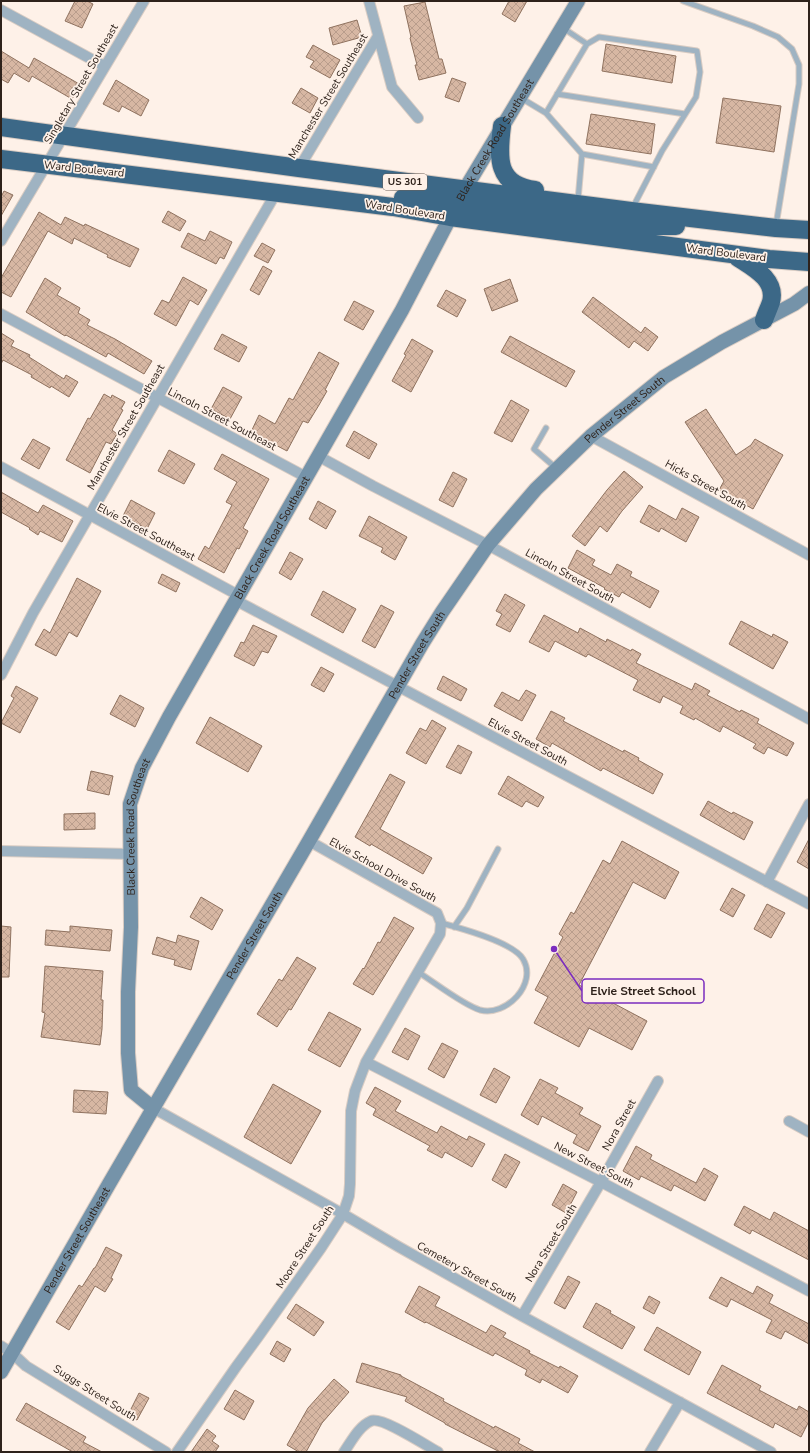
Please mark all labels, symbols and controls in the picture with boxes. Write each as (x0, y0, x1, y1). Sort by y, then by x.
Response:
street label: Singletary Street Southeast (40, 21, 122, 147)
street label: Manchester Street Southeast (285, 31, 371, 161)
street label: Black Creek Road Southeast (453, 76, 537, 204)
street label: Ward Boulevard (43, 157, 125, 181)
road number: US 301 (383, 174, 427, 190)
street label: Ward Boulevard (364, 196, 446, 224)
street label: Ward Boulevard (685, 241, 767, 265)
street label: Manchester Street Southeast (84, 361, 168, 493)
street label: Pender Street South (581, 372, 668, 446)
street label: Lincoln Street Southeast (165, 384, 279, 454)
street label: Hicks Street South (662, 456, 750, 514)
street label: Black Creek Road Southeast (230, 473, 313, 602)
street label: Elvie Street Southeast (94, 500, 198, 564)
street label: Lincoln Street South (523, 545, 617, 607)
street label: Pender Street South (385, 608, 449, 701)
street label: Elvie Street South (485, 715, 571, 769)
street label: Black Creek Road Southeast (122, 755, 154, 896)
street label: Elvie School Drive South (326, 834, 440, 906)
street label: Pender Street South (223, 888, 286, 982)
callout: Elvie Street School (582, 979, 704, 1003)
text: Elvie Street School (590, 983, 696, 999)
street label: Nora Street (599, 1096, 639, 1153)
street label: New Street South (551, 1138, 637, 1192)
street label: Pender Street Southeast (40, 1184, 113, 1296)
street label: Nora Street South (522, 1201, 580, 1285)
street label: Moore Street South (273, 1203, 337, 1291)
street label: Cemetery Street South (414, 1238, 520, 1306)
street label: Suggs Street South (50, 1361, 140, 1425)

